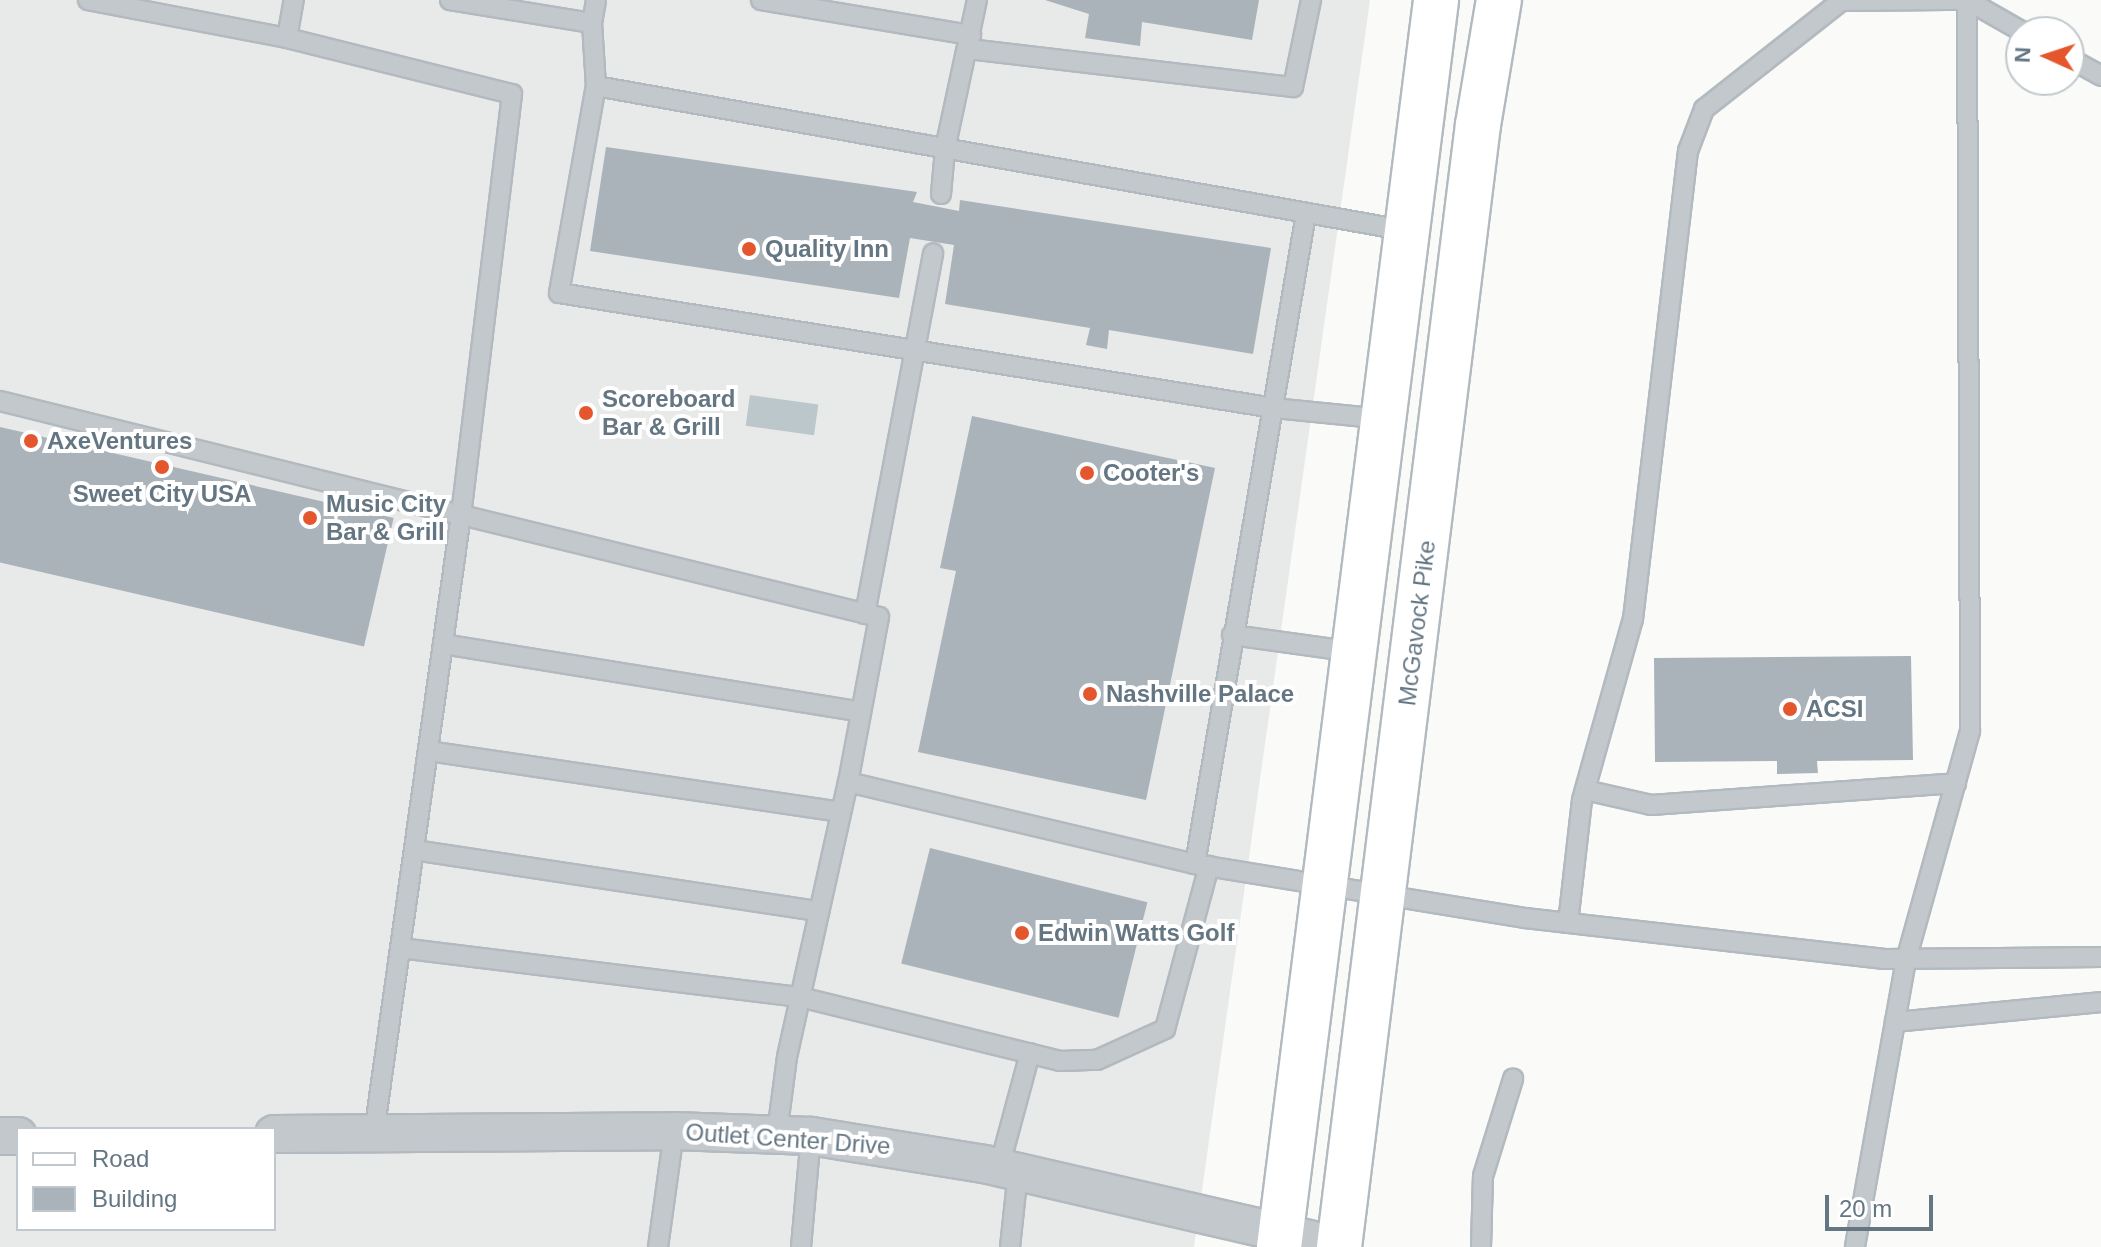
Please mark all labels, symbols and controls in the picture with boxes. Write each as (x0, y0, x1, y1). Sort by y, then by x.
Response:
north arrow (2005, 16, 2085, 96)
text: N (2010, 46, 2035, 63)
place label: Quality Inn (765, 235, 889, 263)
marker: Quality Inn (740, 240, 758, 258)
place label: Scoreboard Bar & Grill (602, 385, 735, 441)
marker: Scoreboard Bar & Grill (577, 404, 595, 422)
place label: AxeVentures (47, 427, 192, 455)
marker: AxeVentures (22, 432, 40, 450)
marker: Sweet City USA (153, 458, 171, 476)
place label: Cooter's (1103, 459, 1199, 487)
marker: Cooter's (1078, 464, 1096, 482)
place label: Sweet City USA (73, 480, 251, 508)
place label: Music City Bar & Grill (326, 490, 446, 546)
marker: Music City Bar & Grill (301, 509, 319, 527)
street label: McGavock Pike (1393, 539, 1441, 707)
place label: Nashville Palace (1106, 680, 1294, 708)
marker: Nashville Palace (1081, 685, 1099, 703)
place label: ACSI (1806, 695, 1863, 723)
marker: ACSI (1781, 700, 1799, 718)
place label: Edwin Watts Golf (1038, 919, 1234, 947)
marker: Edwin Watts Golf (1013, 924, 1031, 942)
street label: Outlet Center Drive (685, 1117, 891, 1161)
legend (16, 1127, 276, 1231)
text: Road (92, 1145, 149, 1172)
scale bar (1829, 1179, 1937, 1229)
text: Building (92, 1185, 177, 1212)
text: 20 m (1839, 1195, 1892, 1222)

